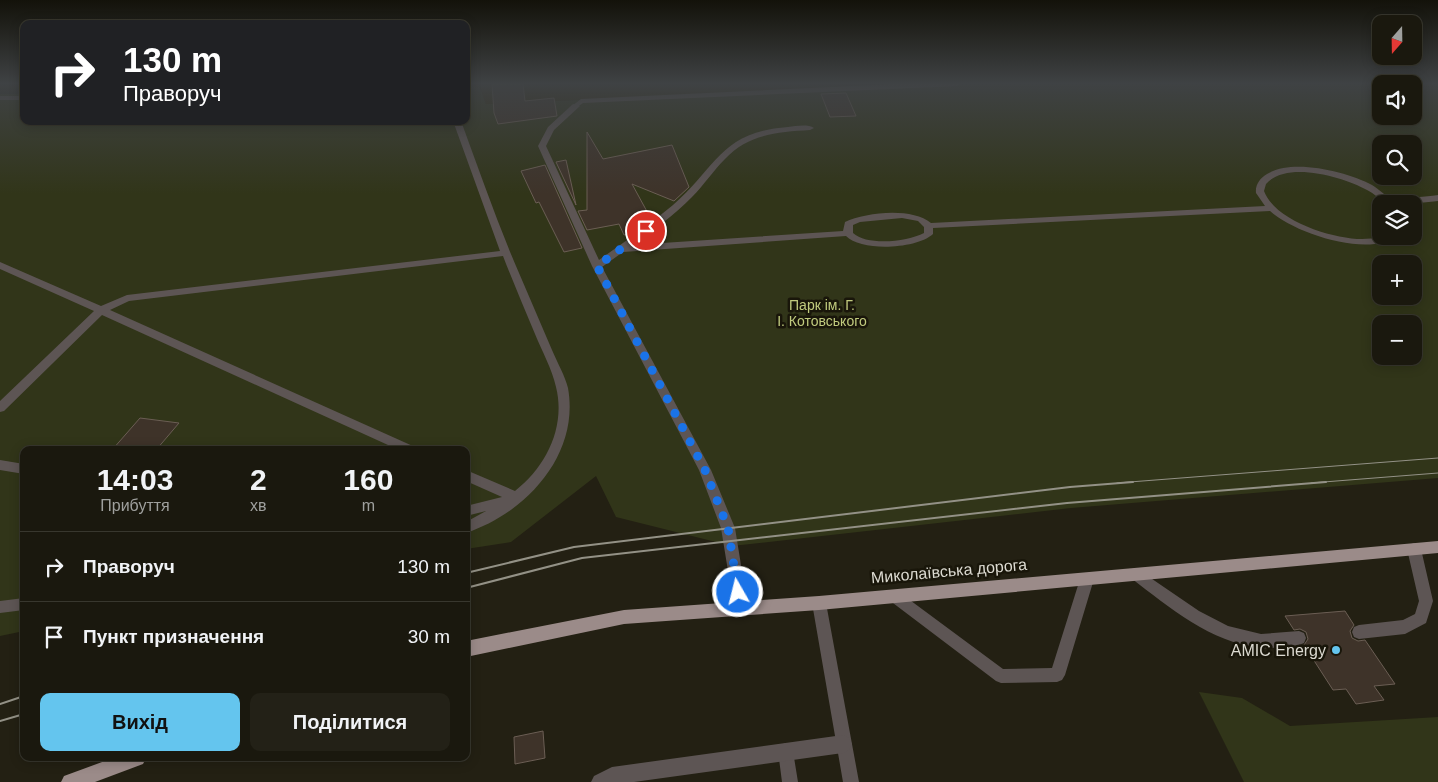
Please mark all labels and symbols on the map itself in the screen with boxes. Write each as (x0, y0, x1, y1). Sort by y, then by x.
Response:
north arrow (1372, 15, 1422, 65)
pin (625, 210, 667, 252)
park label: Парк ім. Г. І. Котовського (777, 297, 867, 329)
street label: Миколаївська дорога (870, 556, 1028, 586)
position arrow (711, 565, 763, 617)
place label: AMIC Energy (1231, 642, 1326, 659)
marker: AMIC Energy (1330, 644, 1342, 656)

